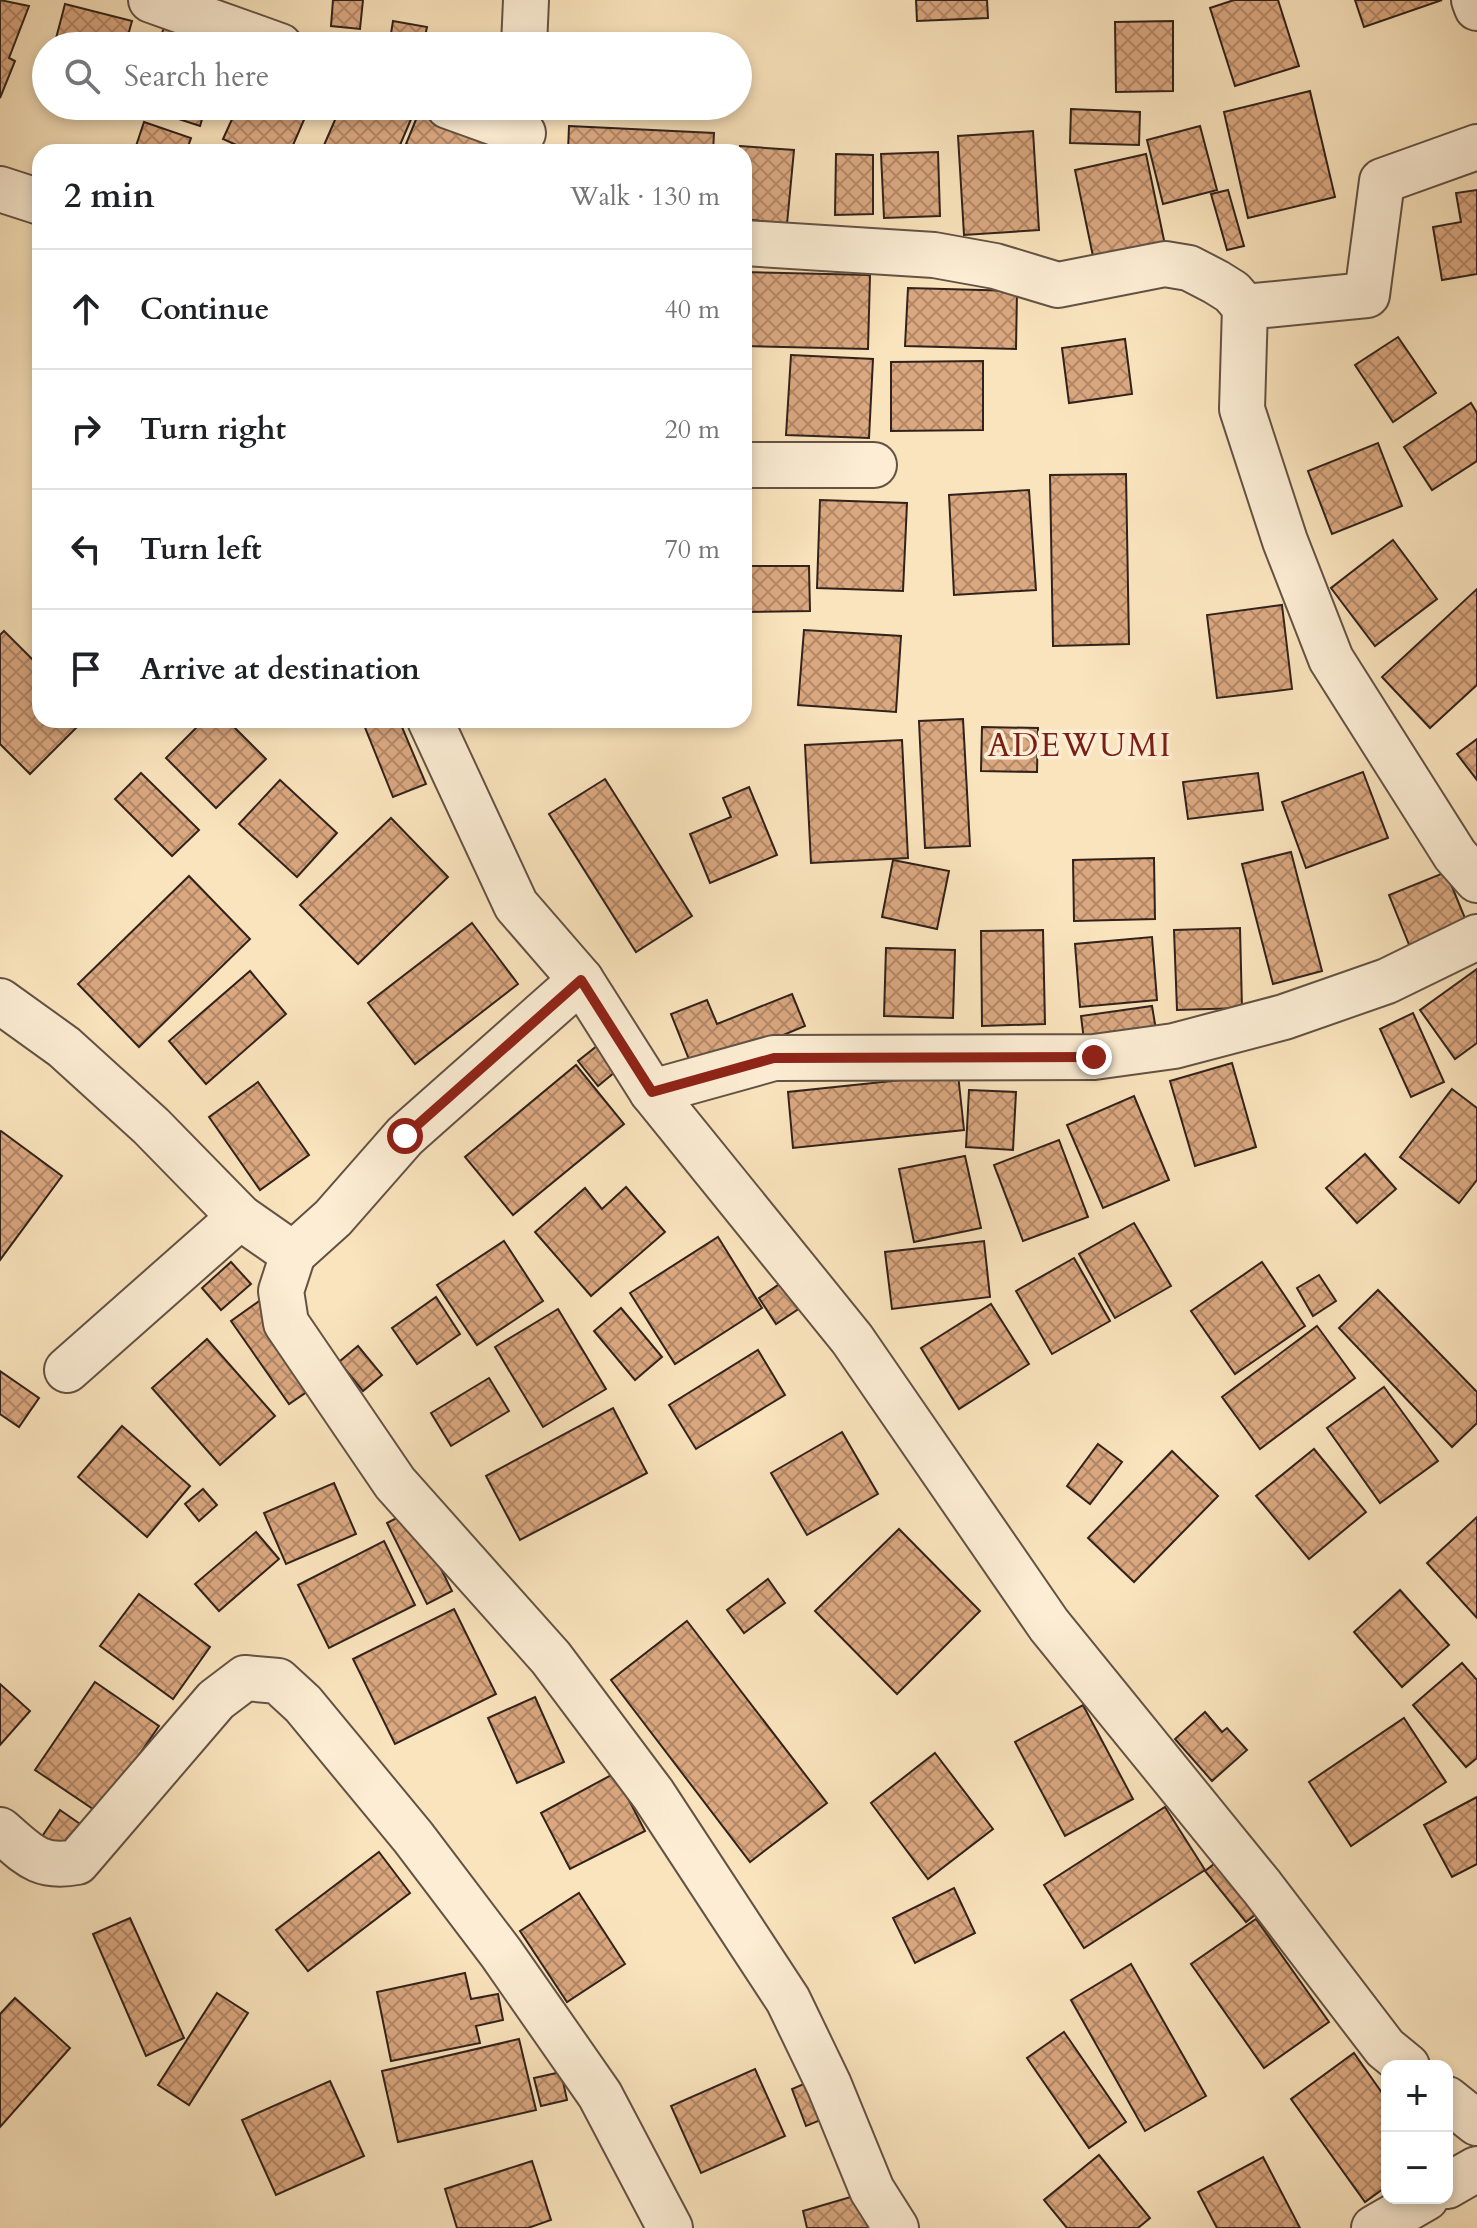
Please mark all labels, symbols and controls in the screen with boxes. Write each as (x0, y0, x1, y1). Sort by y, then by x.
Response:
search box (32, 32, 752, 120)
icon: search (60, 54, 104, 98)
text: Search here (124, 56, 269, 97)
text: 2 min (64, 173, 155, 219)
text: Walk · 130 m (570, 179, 720, 214)
icon: ahead (64, 287, 108, 331)
text: Continue (140, 289, 269, 330)
text: 40 m (664, 292, 720, 327)
icon: right (64, 407, 108, 451)
text: Turn right (140, 409, 286, 450)
text: 20 m (664, 412, 720, 447)
icon: left (64, 527, 108, 571)
text: Turn left (140, 529, 262, 570)
text: 70 m (664, 532, 720, 567)
icon: arrive (64, 647, 108, 691)
text: Arrive at destination (140, 649, 420, 690)
district label: ADEWUMI (987, 724, 1173, 768)
route end (1076, 1039, 1112, 1075)
route start (387, 1118, 423, 1154)
map controls (1381, 2060, 1453, 2204)
button: + (1381, 2060, 1453, 2132)
button: − (1381, 2132, 1453, 2204)

